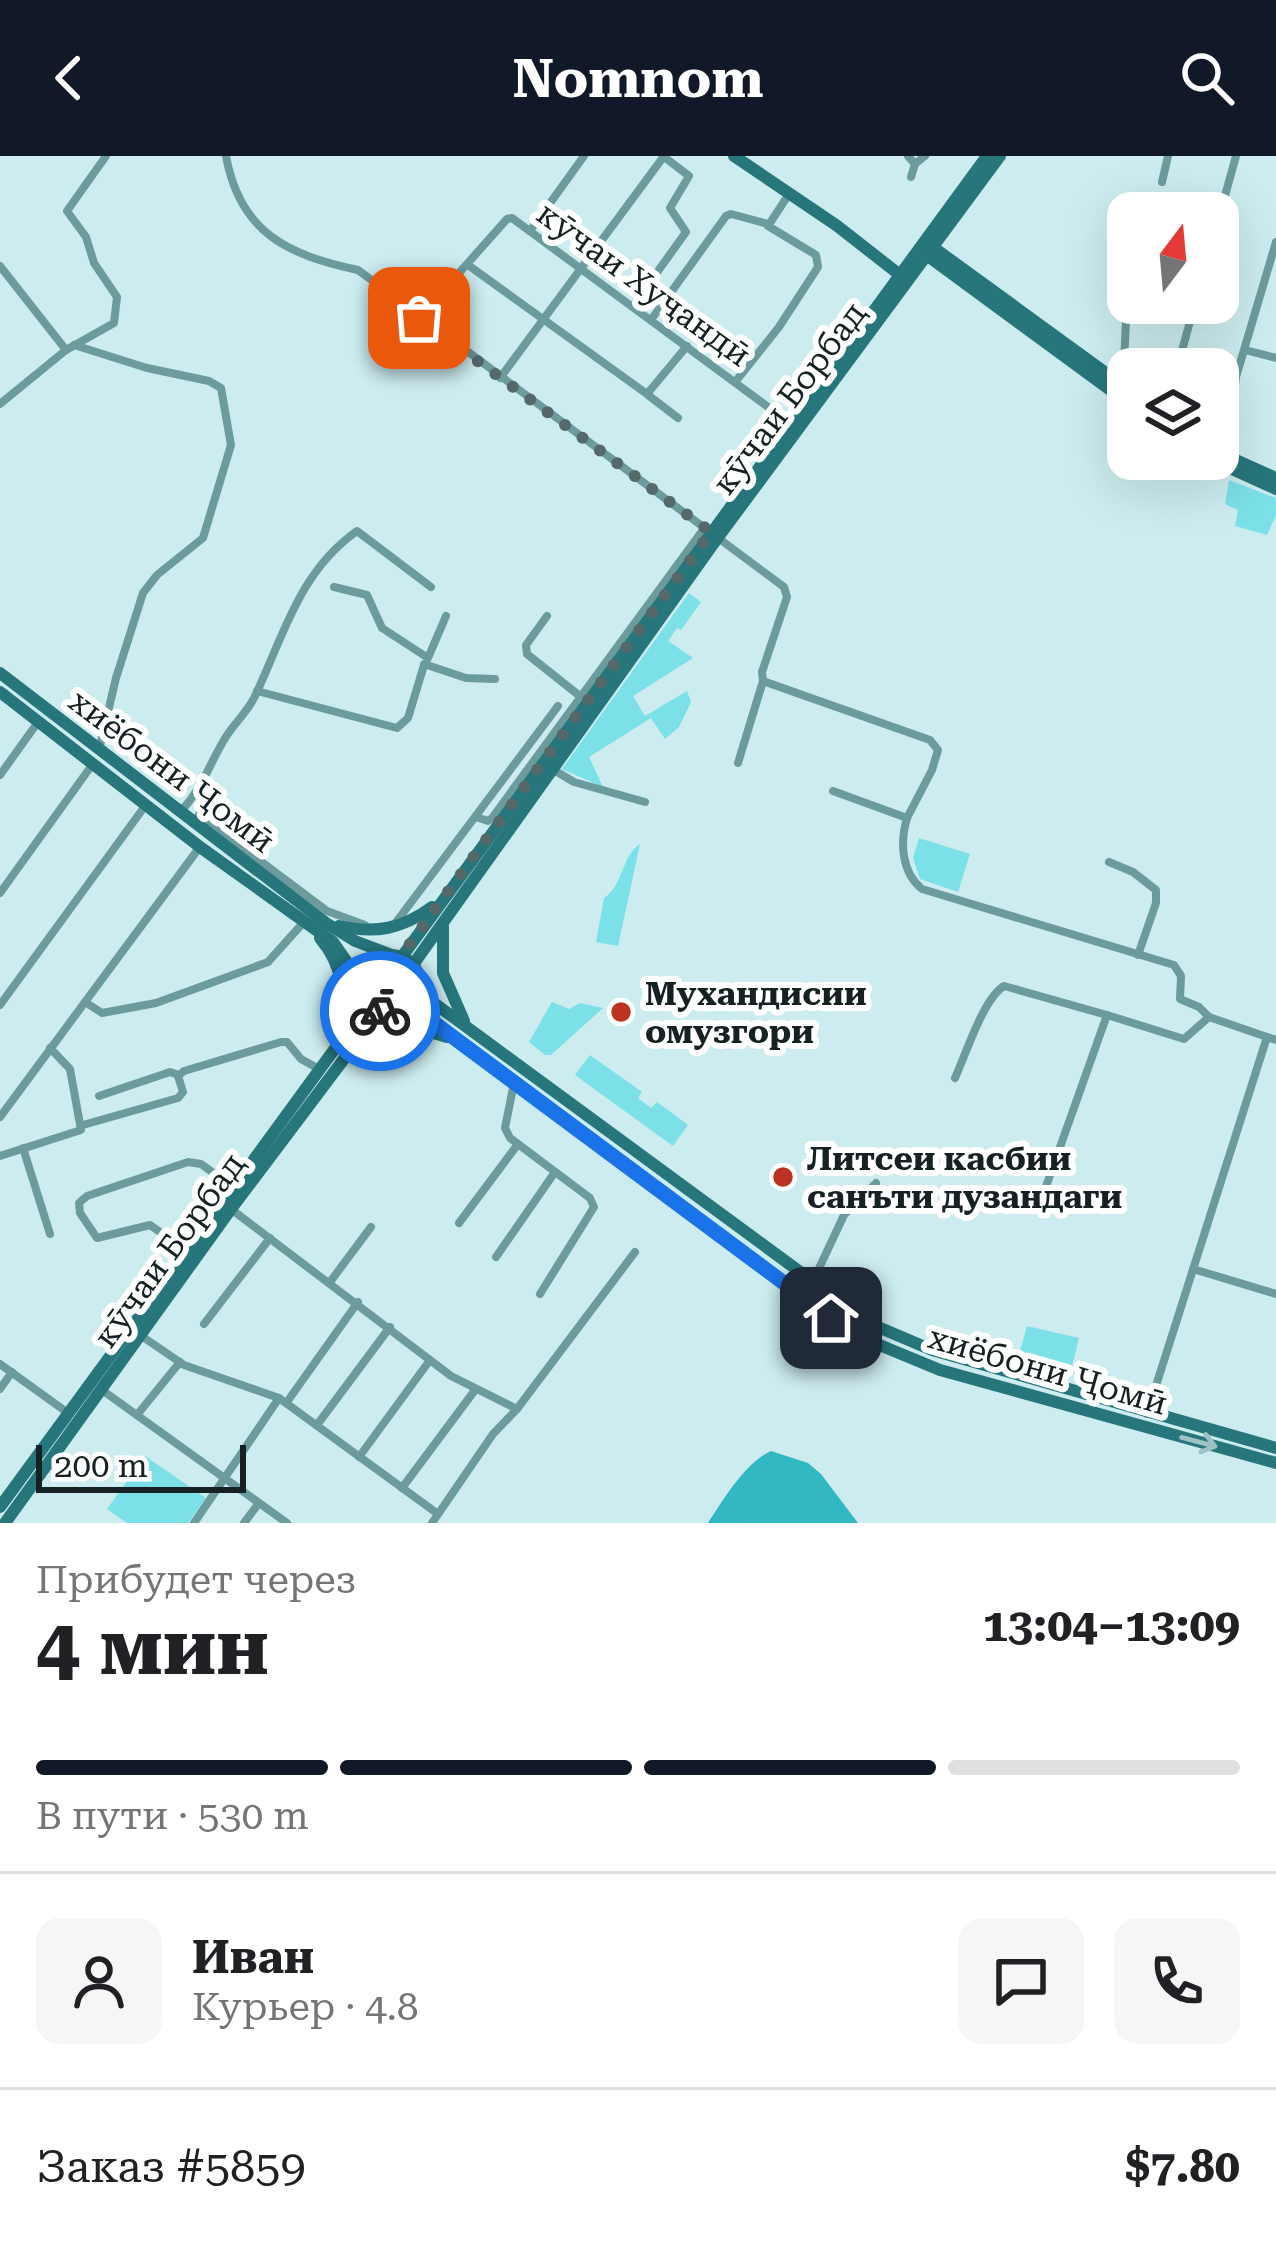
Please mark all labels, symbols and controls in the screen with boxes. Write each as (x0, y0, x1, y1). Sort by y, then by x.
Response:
icon: back (36, 45, 102, 111)
icon: search (1174, 45, 1240, 111)
text: Nomnom (513, 47, 764, 110)
north arrow (1107, 192, 1239, 324)
map controls (1107, 192, 1239, 480)
street label: кӯчаи Хуҷандӣ (530, 193, 758, 375)
pin (368, 267, 470, 369)
icon: bag (386, 285, 452, 351)
street label: кӯчаи Борбад (704, 294, 874, 502)
button: layers (1107, 348, 1239, 480)
street label: хиёбони Ҷомӣ (62, 681, 282, 861)
courier (320, 951, 440, 1071)
place label: Мухандисии омузгори (645, 974, 867, 1051)
icon: bike (347, 978, 413, 1044)
marker: Мухандисии омузгори (608, 999, 634, 1025)
place label: Литсеи касбии санъти дузандаги (807, 1139, 1122, 1216)
street label: кӯчаи Борбад (85, 1145, 253, 1355)
marker: Литсеи касбии санъти дузандаги (770, 1164, 796, 1190)
pin (780, 1267, 882, 1369)
icon: home (798, 1285, 864, 1351)
street label: хиёбони Ҷомӣ (924, 1317, 1172, 1423)
one-way arrow (1180, 1432, 1218, 1454)
scale bar (36, 1439, 246, 1492)
text: 200 m (54, 1446, 148, 1485)
text: Прибудет через (36, 1557, 356, 1603)
text: 13:04–13:09 (983, 1599, 1240, 1652)
text: 4 мин (36, 1602, 269, 1693)
text: В пути · 530 m (36, 1793, 309, 1839)
button: person (36, 1918, 162, 2044)
button: chat (958, 1918, 1084, 2044)
button: phone (1114, 1918, 1240, 2044)
text: Иван (192, 1931, 314, 1984)
text: Курьер · 4.8 (192, 1984, 419, 2030)
text: Заказ #5859 (36, 2140, 306, 2193)
text: $7.80 (1125, 2140, 1240, 2193)

